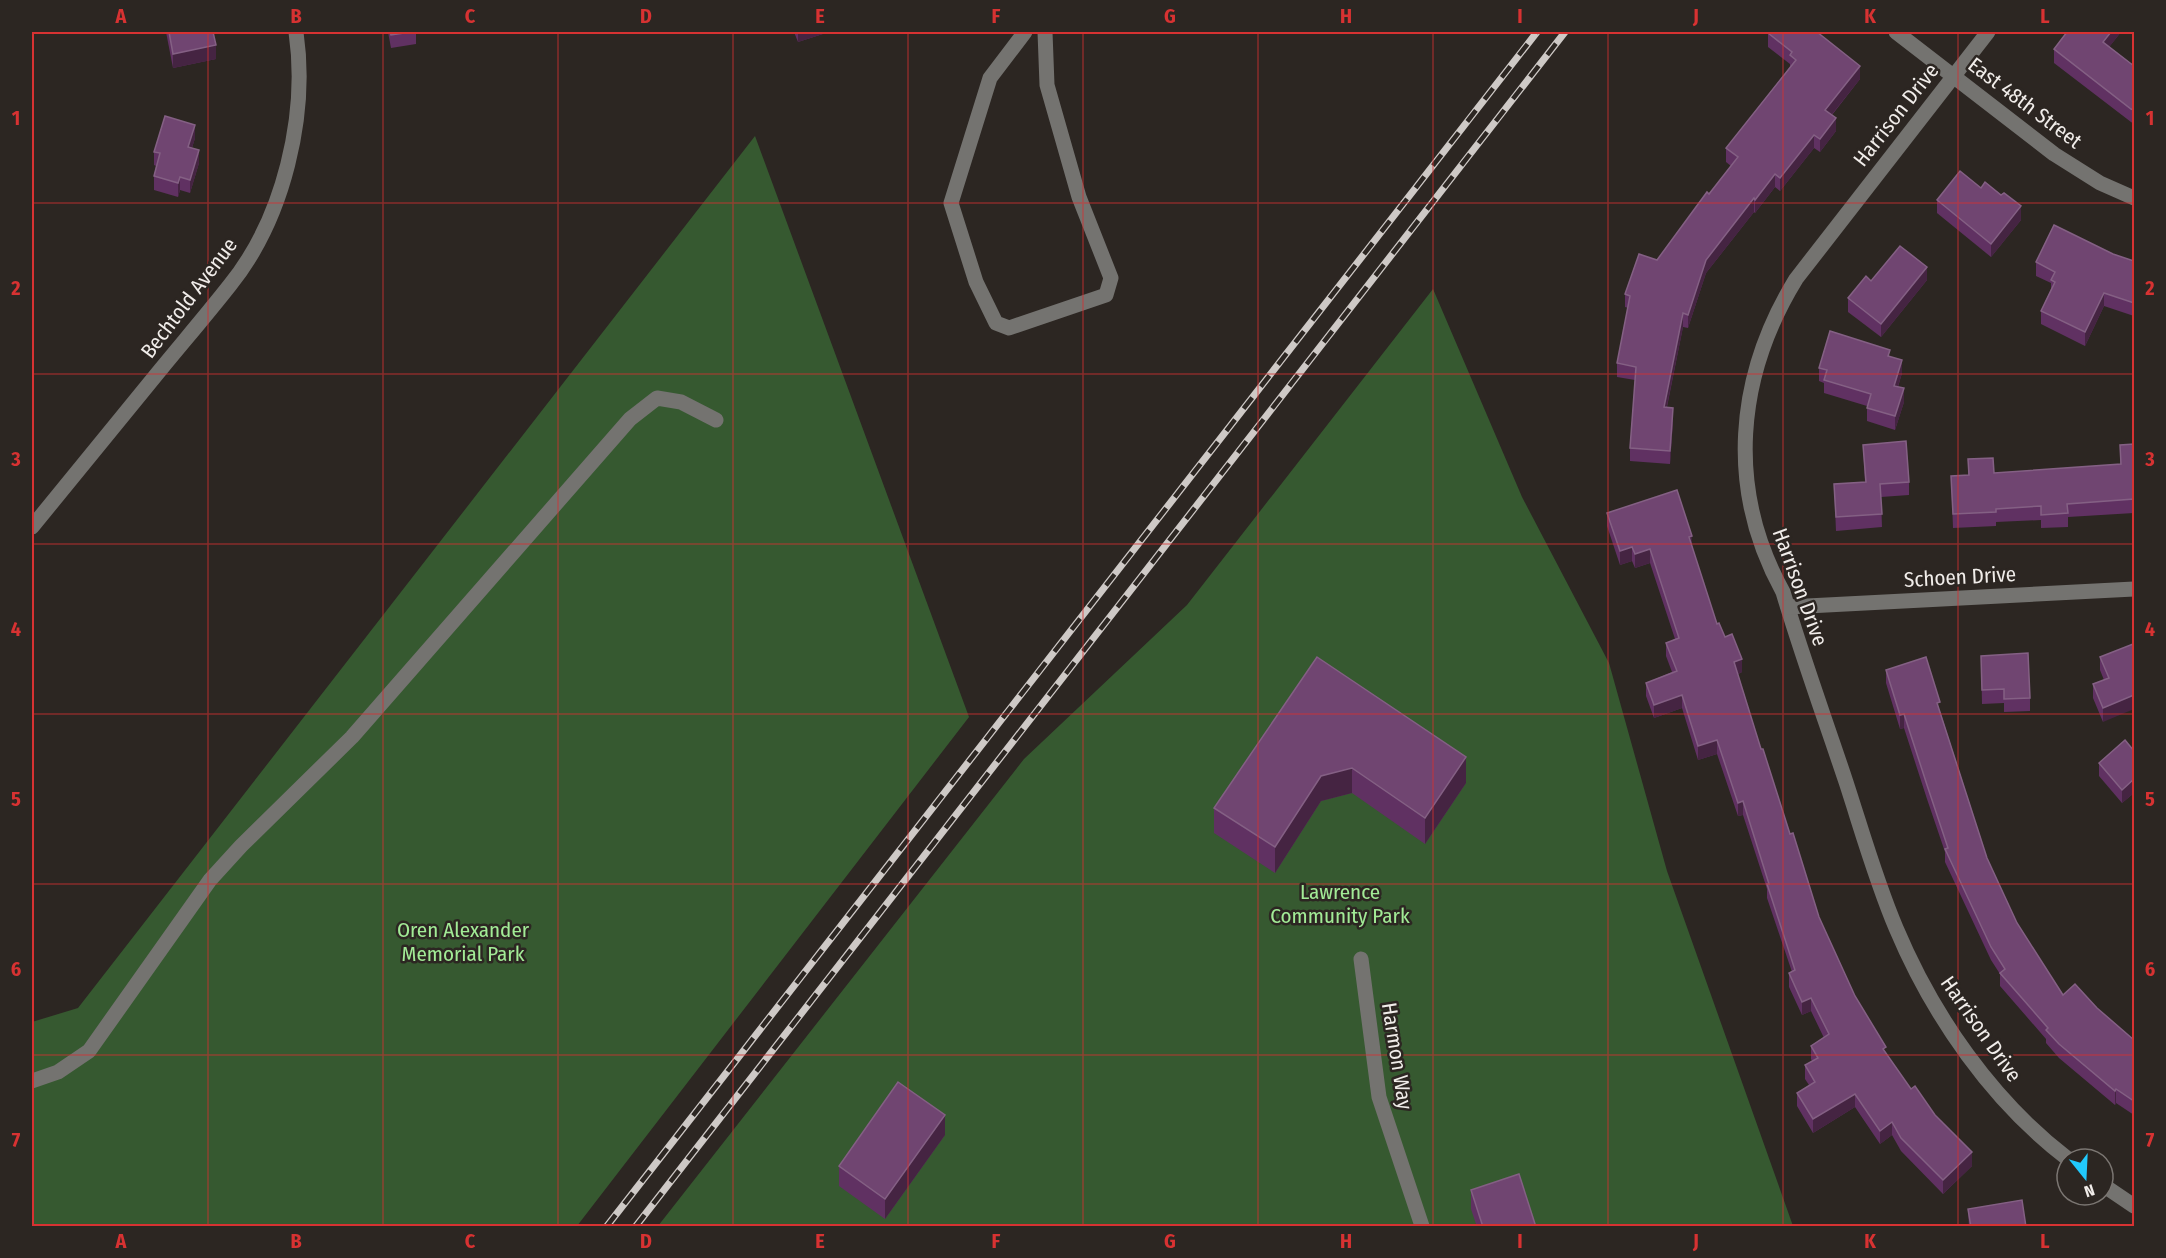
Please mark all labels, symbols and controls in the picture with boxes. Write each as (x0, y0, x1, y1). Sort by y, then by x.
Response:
text: A (115, 4, 128, 28)
text: B (290, 4, 302, 28)
text: C (465, 4, 476, 28)
text: D (640, 4, 652, 28)
text: E (815, 4, 825, 28)
text: F (992, 4, 1001, 28)
text: G (1164, 4, 1176, 28)
text: H (1340, 4, 1352, 28)
text: I (1517, 4, 1523, 28)
text: J (1692, 4, 1699, 28)
text: K (1864, 4, 1876, 28)
text: L (2040, 4, 2050, 28)
street label: East 48th Street (1963, 52, 2087, 154)
street label: Harrison Drive (1848, 58, 1944, 172)
text: 1 (12, 106, 20, 130)
text: 1 (2146, 106, 2154, 130)
street label: Bechtold Avenue (135, 233, 243, 363)
text: 2 (10, 276, 21, 300)
text: 2 (2144, 276, 2155, 300)
text: 3 (10, 447, 21, 471)
text: 3 (2144, 447, 2155, 471)
street label: Harrison Drive (1767, 525, 1833, 649)
street label: Schoen Drive (1903, 561, 2017, 593)
text: 4 (11, 617, 21, 641)
text: 4 (2145, 617, 2155, 641)
text: 5 (11, 787, 21, 811)
text: 5 (2145, 787, 2155, 811)
park label: Lawrence Community Park (1270, 879, 1410, 929)
park label: Oren Alexander Memorial Park (397, 917, 530, 967)
text: 6 (11, 957, 21, 981)
text: 6 (2145, 957, 2155, 981)
street label: Harrison Drive (1935, 971, 2027, 1087)
street label: Harmon Way (1376, 1001, 1418, 1112)
text: 7 (12, 1128, 21, 1152)
text: 7 (2146, 1128, 2155, 1152)
north arrow (2055, 1147, 2115, 1207)
text: N (2082, 1180, 2097, 1201)
text: A (115, 1229, 128, 1253)
text: B (290, 1229, 302, 1253)
text: C (465, 1229, 476, 1253)
text: D (640, 1229, 652, 1253)
text: E (815, 1229, 825, 1253)
text: F (992, 1229, 1001, 1253)
text: G (1164, 1229, 1176, 1253)
text: H (1340, 1229, 1352, 1253)
text: I (1517, 1229, 1523, 1253)
text: J (1692, 1229, 1699, 1253)
text: K (1864, 1229, 1876, 1253)
text: L (2040, 1229, 2050, 1253)

